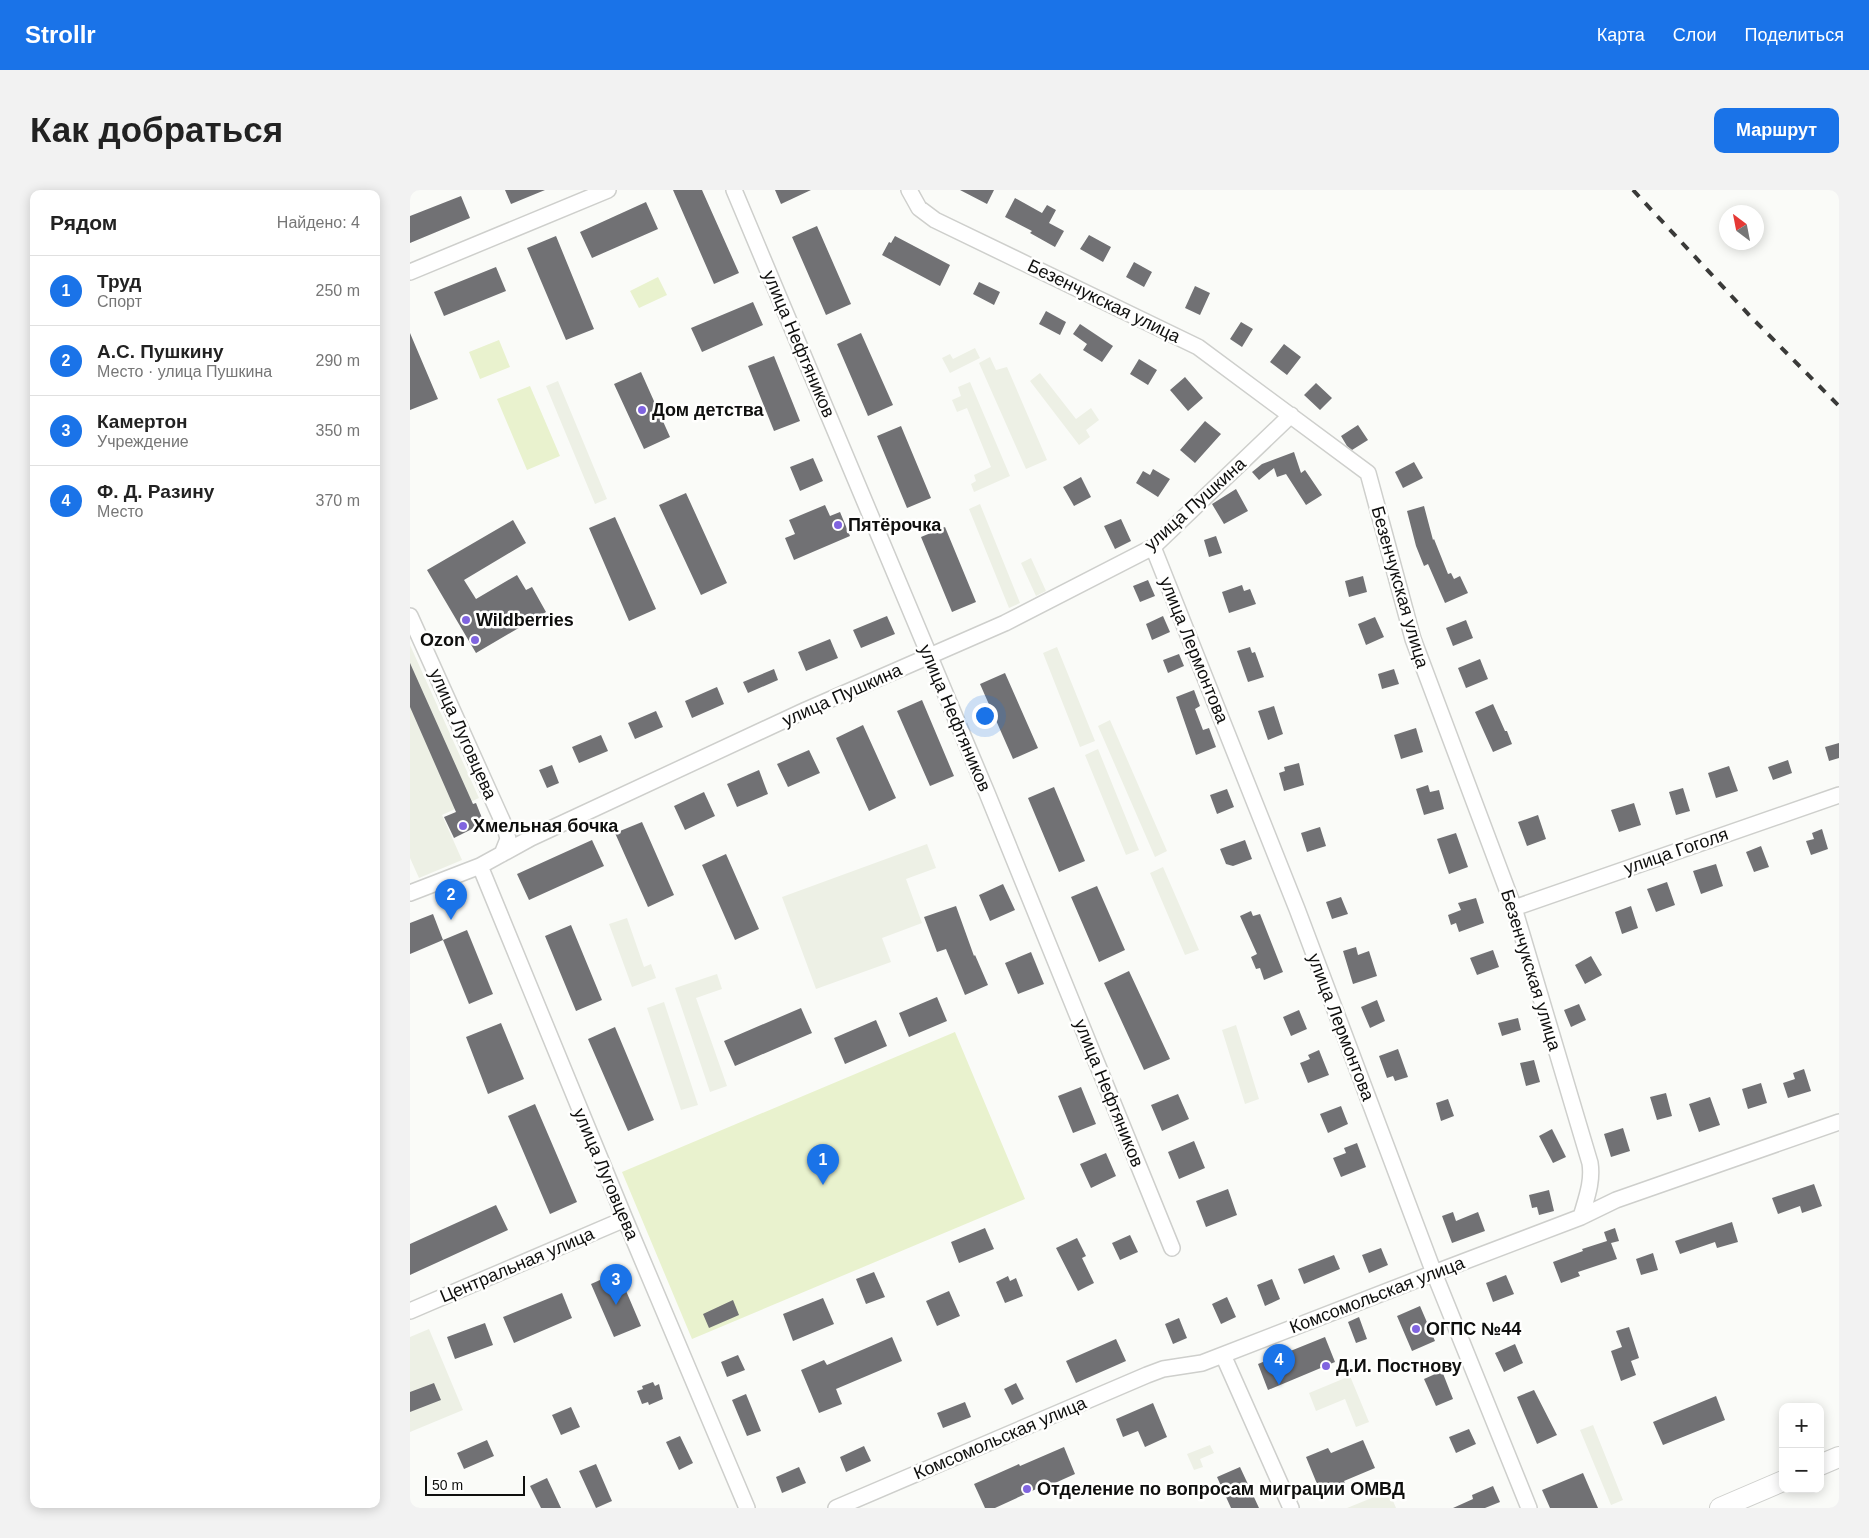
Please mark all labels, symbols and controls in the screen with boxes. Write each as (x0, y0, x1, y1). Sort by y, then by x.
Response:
text: Strollr (25, 21, 96, 48)
text: Карта (1597, 25, 1645, 45)
text: Слои (1673, 25, 1717, 45)
text: Поделиться (1745, 25, 1844, 45)
button: Маршрут (1714, 108, 1839, 153)
text: Как добраться (30, 110, 283, 149)
north arrow (1719, 205, 1764, 250)
text: Рядом (50, 211, 117, 234)
text: Найдено: 4 (277, 214, 360, 231)
street label: Безенчукская улица (1024, 255, 1184, 347)
street label: улица Нефтяников (759, 268, 839, 420)
text: Труд (97, 271, 141, 292)
text: 1 (62, 282, 70, 299)
text: 250 m (316, 282, 360, 299)
text: Спорт (97, 293, 142, 310)
text: А.С. Пушкину (97, 341, 224, 362)
text: 2 (62, 352, 70, 369)
text: 290 m (316, 352, 360, 369)
text: Место · улица Пушкина (97, 363, 272, 380)
place label: Дом детства (652, 400, 765, 420)
marker: Дом детства (636, 404, 648, 416)
text: Камертон (97, 411, 188, 432)
text: 3 (62, 422, 70, 439)
text: 350 m (316, 422, 360, 439)
text: Учреждение (97, 433, 189, 450)
street label: улица Пушкина (1140, 453, 1250, 555)
text: Ф. Д. Разину (97, 481, 214, 502)
text: 4 (62, 492, 70, 509)
text: 370 m (316, 492, 360, 509)
text: Место (97, 503, 143, 520)
street label: Безенчукская улица (1367, 504, 1433, 671)
place label: Пятёрочка (848, 515, 942, 535)
marker: Пятёрочка (832, 519, 844, 531)
street label: улица Лермонтова (1155, 574, 1233, 727)
place label: Wildberries (476, 610, 574, 630)
marker: Wildberries (460, 614, 472, 626)
place label: Ozon (420, 630, 465, 650)
marker: Ozon (469, 634, 481, 646)
street label: улица Нефтяников (915, 642, 995, 794)
street label: улица Пушкина (779, 659, 906, 730)
street label: улица Луговцева (425, 666, 501, 803)
your location (972, 703, 998, 729)
place label: Хмельная бочка (473, 816, 619, 836)
marker: Хмельная бочка (457, 820, 469, 832)
street label: улица Гоголя (1621, 824, 1731, 878)
pin: 2 (435, 879, 467, 920)
street label: Безенчукская улица (1497, 887, 1565, 1054)
street label: улица Лермонтова (1304, 951, 1379, 1104)
street label: улица Нефтяников (1070, 1016, 1148, 1170)
street label: улица Луговцева (569, 1105, 643, 1244)
pin: 1 (807, 1144, 839, 1185)
street label: Центральная улица (437, 1223, 598, 1307)
street label: Комсомольская улица (1287, 1252, 1468, 1338)
pin: 3 (600, 1264, 632, 1305)
place label: ОГПС №44 (1426, 1319, 1521, 1339)
marker: ОГПС №44 (1410, 1323, 1422, 1335)
pin: 4 (1263, 1344, 1295, 1385)
place label: Д.И. Постнову (1336, 1356, 1462, 1376)
marker: Д.И. Постнову (1320, 1360, 1332, 1372)
street label: Комсомольская улица (911, 1392, 1090, 1483)
map controls (1779, 1403, 1824, 1493)
button: + (1779, 1403, 1824, 1448)
button: − (1779, 1448, 1824, 1493)
scale bar (425, 1473, 525, 1496)
text: 50 m (432, 1477, 463, 1493)
place label: Отделение по вопросам миграции ОМВД (1037, 1479, 1405, 1499)
marker: Отделение по вопросам миграции ОМВД (1021, 1483, 1033, 1495)

